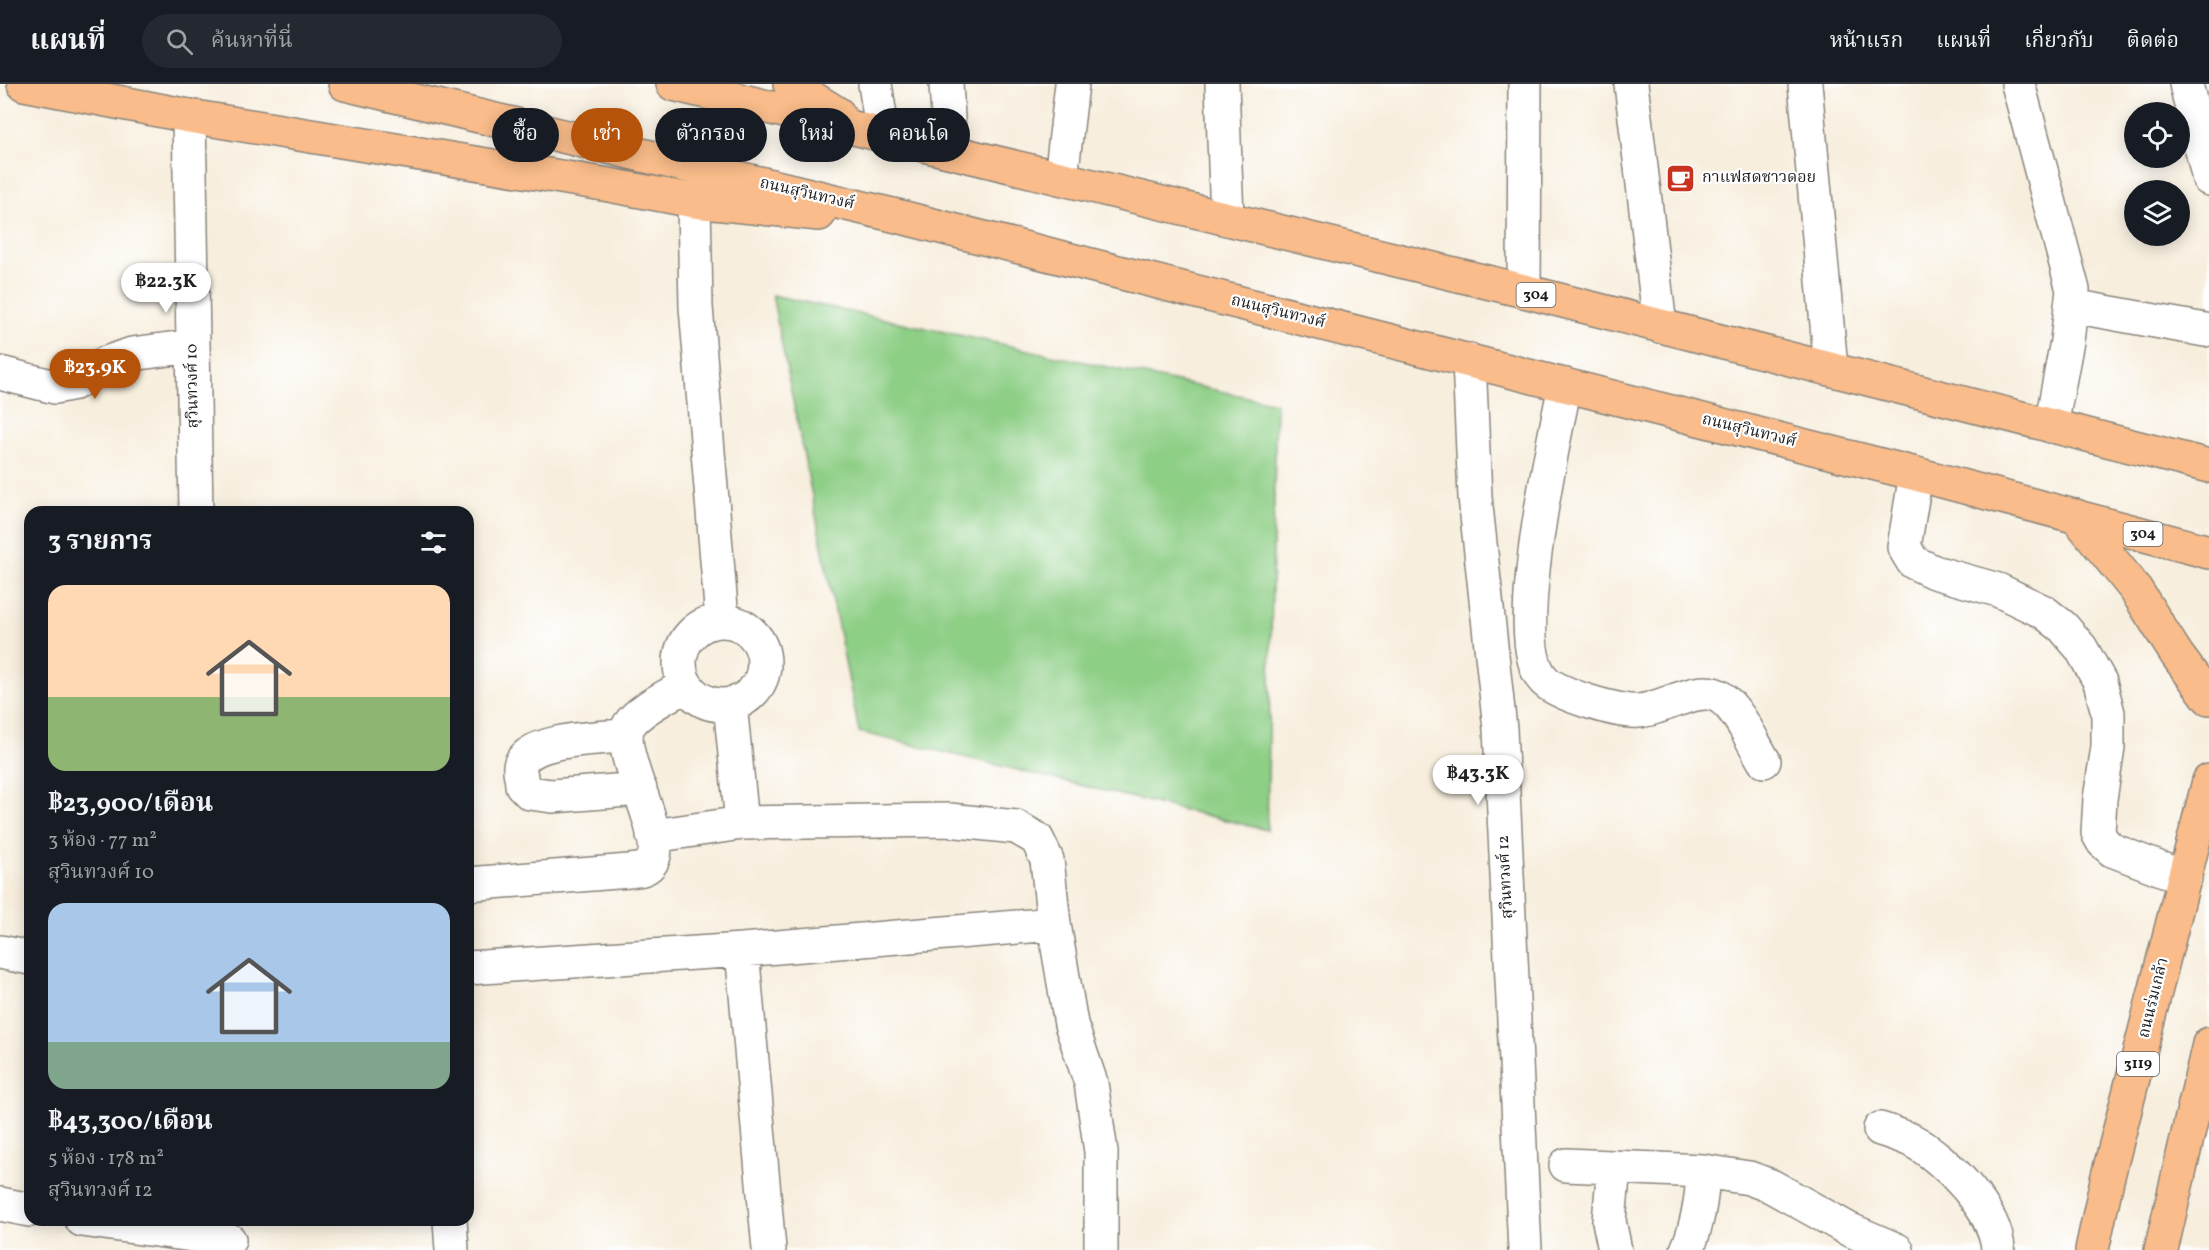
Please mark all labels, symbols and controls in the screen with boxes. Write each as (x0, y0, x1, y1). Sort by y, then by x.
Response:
search box (142, 14, 562, 68)
text: แผนที่ (30, 22, 106, 61)
icon: search (163, 25, 196, 58)
text: ค้นหาที่นี่ (211, 26, 293, 57)
text: หน้าแรก (1830, 27, 1903, 56)
text: แผนที่ (1936, 27, 1991, 56)
text: เกี่ยวกับ (2024, 27, 2094, 56)
text: ติดต่อ (2127, 27, 2179, 56)
map controls (2124, 102, 2190, 246)
button: locate (2124, 102, 2190, 168)
chip: ซื้อ (492, 108, 559, 162)
chip: เช่า (571, 108, 643, 162)
chip: ตัวกรอง (655, 108, 767, 162)
chip: ใหม่ (779, 108, 855, 162)
chip: คอนโด (867, 108, 970, 162)
cafe icon: กาแฟสดชาวดอย (1665, 162, 1697, 194)
place label: กาแฟสดชาวดอย (1702, 167, 1816, 189)
street label: ถนนสุวินทวงศ์ (757, 172, 857, 216)
button: layers (2124, 180, 2190, 246)
pin: ฿22.3K (117, 263, 215, 314)
text: ฿22.3K (135, 268, 197, 296)
road number: 304 (1516, 283, 1556, 307)
street label: ถนนสุวินทวงศ์ (1228, 290, 1328, 334)
street label: สุวินทวงศ์ 10 (181, 343, 205, 429)
pin: ฿23.9K (46, 349, 144, 400)
text: ฿23.9K (64, 354, 126, 382)
street label: ถนนสุวินทวงศ์ (1699, 409, 1799, 453)
road number: 304 (2124, 522, 2162, 546)
text: 3 รายการ (48, 524, 152, 560)
icon: filters (417, 526, 450, 559)
icon: home (195, 624, 303, 732)
pin: ฿43.3K (1429, 755, 1527, 806)
text: ฿43.3K (1447, 760, 1509, 788)
text: ฿23,900/เดือน (48, 786, 213, 822)
text: 3 ห้อง · 77 m² (48, 827, 157, 855)
street label: สุวินทวงศ์ 12 (1493, 835, 1519, 919)
text: สุวินทวงศ์ 10 (48, 859, 154, 887)
icon: home (195, 942, 303, 1050)
street label: ถนนร่มเกล้า (2133, 956, 2175, 1040)
road number: 3119 (2117, 1052, 2159, 1076)
text: ฿43,300/เดือน (48, 1104, 213, 1140)
text: 5 ห้อง · 178 m² (48, 1145, 164, 1173)
text: สุวินทวงศ์ 12 (48, 1177, 153, 1205)

